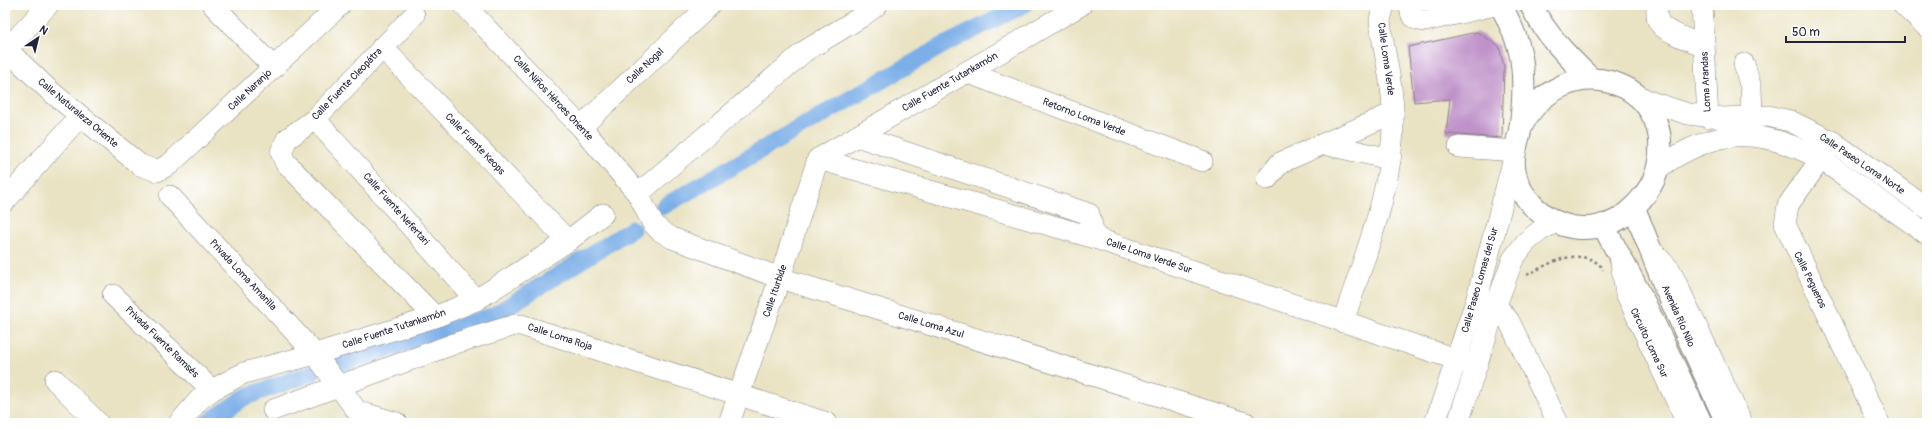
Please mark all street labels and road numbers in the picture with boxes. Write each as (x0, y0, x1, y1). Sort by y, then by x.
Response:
street label: Calle Loma Verde (1375, 22, 1397, 96)
street label: Calle Fuente Cleopátra (309, 45, 385, 123)
street label: Calle Nogal (624, 46, 666, 86)
street label: Calle Fuente Tutankamón (900, 50, 1000, 114)
street label: Loma Arandas (1698, 51, 1714, 113)
street label: Calle Niños Héroes Oriente (510, 53, 596, 143)
street label: Calle Naranjo (226, 66, 275, 113)
street label: Calle Naturaleza Oriente (35, 76, 121, 150)
street label: Retorno Loma Verde (1041, 96, 1127, 138)
street label: Calle Fuente Keops (443, 111, 508, 178)
street label: Calle Paseo Loma Norte (1817, 131, 1907, 197)
street label: Calle Fuente Nefertari (360, 170, 432, 248)
street label: Calle Paseo Lomas del Sur (1459, 225, 1501, 334)
street label: Calle Loma Verde Sur (1105, 236, 1194, 276)
street label: Privada Loma Amarilla (207, 237, 279, 313)
street label: Calle Pegueros (1791, 250, 1829, 311)
street label: Calle Iturbide (760, 263, 790, 319)
street label: Avenida Río Nilo (1659, 283, 1697, 349)
street label: Privada Fuente Ramsés (123, 304, 202, 381)
street label: Calle Fuente Tutankamón (341, 306, 448, 351)
street label: Circuito Loma Sur (1628, 306, 1671, 380)
street label: Calle Loma Azul (897, 309, 965, 341)
street label: Calle Loma Roja (526, 321, 594, 353)

